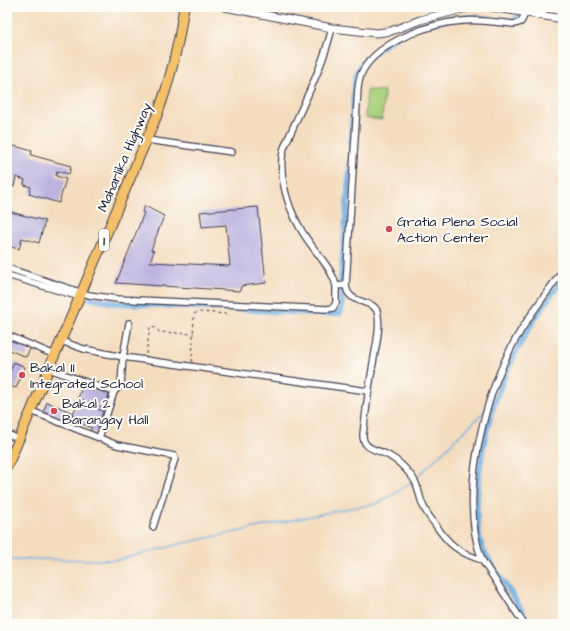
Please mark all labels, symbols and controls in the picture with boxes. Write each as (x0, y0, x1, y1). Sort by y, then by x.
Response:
street label: Maharlika Highway (93, 99, 157, 215)
place label: Gratia Plena Social Action Center (397, 212, 518, 248)
marker: Gratia Plena Social Action Center (384, 224, 394, 234)
road number: 1 (99, 229, 109, 251)
place label: Bakal II Integrated School (30, 358, 143, 394)
marker: Bakal II Integrated School (17, 370, 27, 380)
place label: Bakal 2 Barangay Hall (62, 394, 149, 430)
marker: Bakal 2 Barangay Hall (49, 406, 59, 416)

